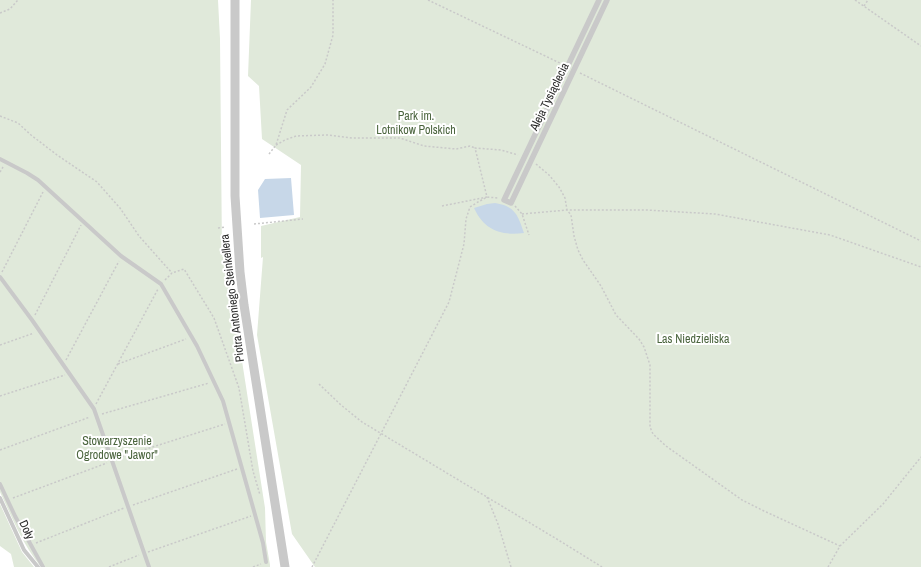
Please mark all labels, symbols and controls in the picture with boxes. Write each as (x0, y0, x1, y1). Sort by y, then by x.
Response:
street label: Aleja Tysiąclecia (527, 61, 573, 133)
park label: Park im. Lotnikow Polskich (376, 110, 456, 138)
street label: Piotra Antoniego Steinkellera (218, 233, 248, 363)
park label: Las Niedzieliska (657, 333, 729, 347)
park label: Stowarzyszenie Ogrodowe "Jawor" (76, 435, 158, 463)
street label: Doły (15, 518, 37, 542)

